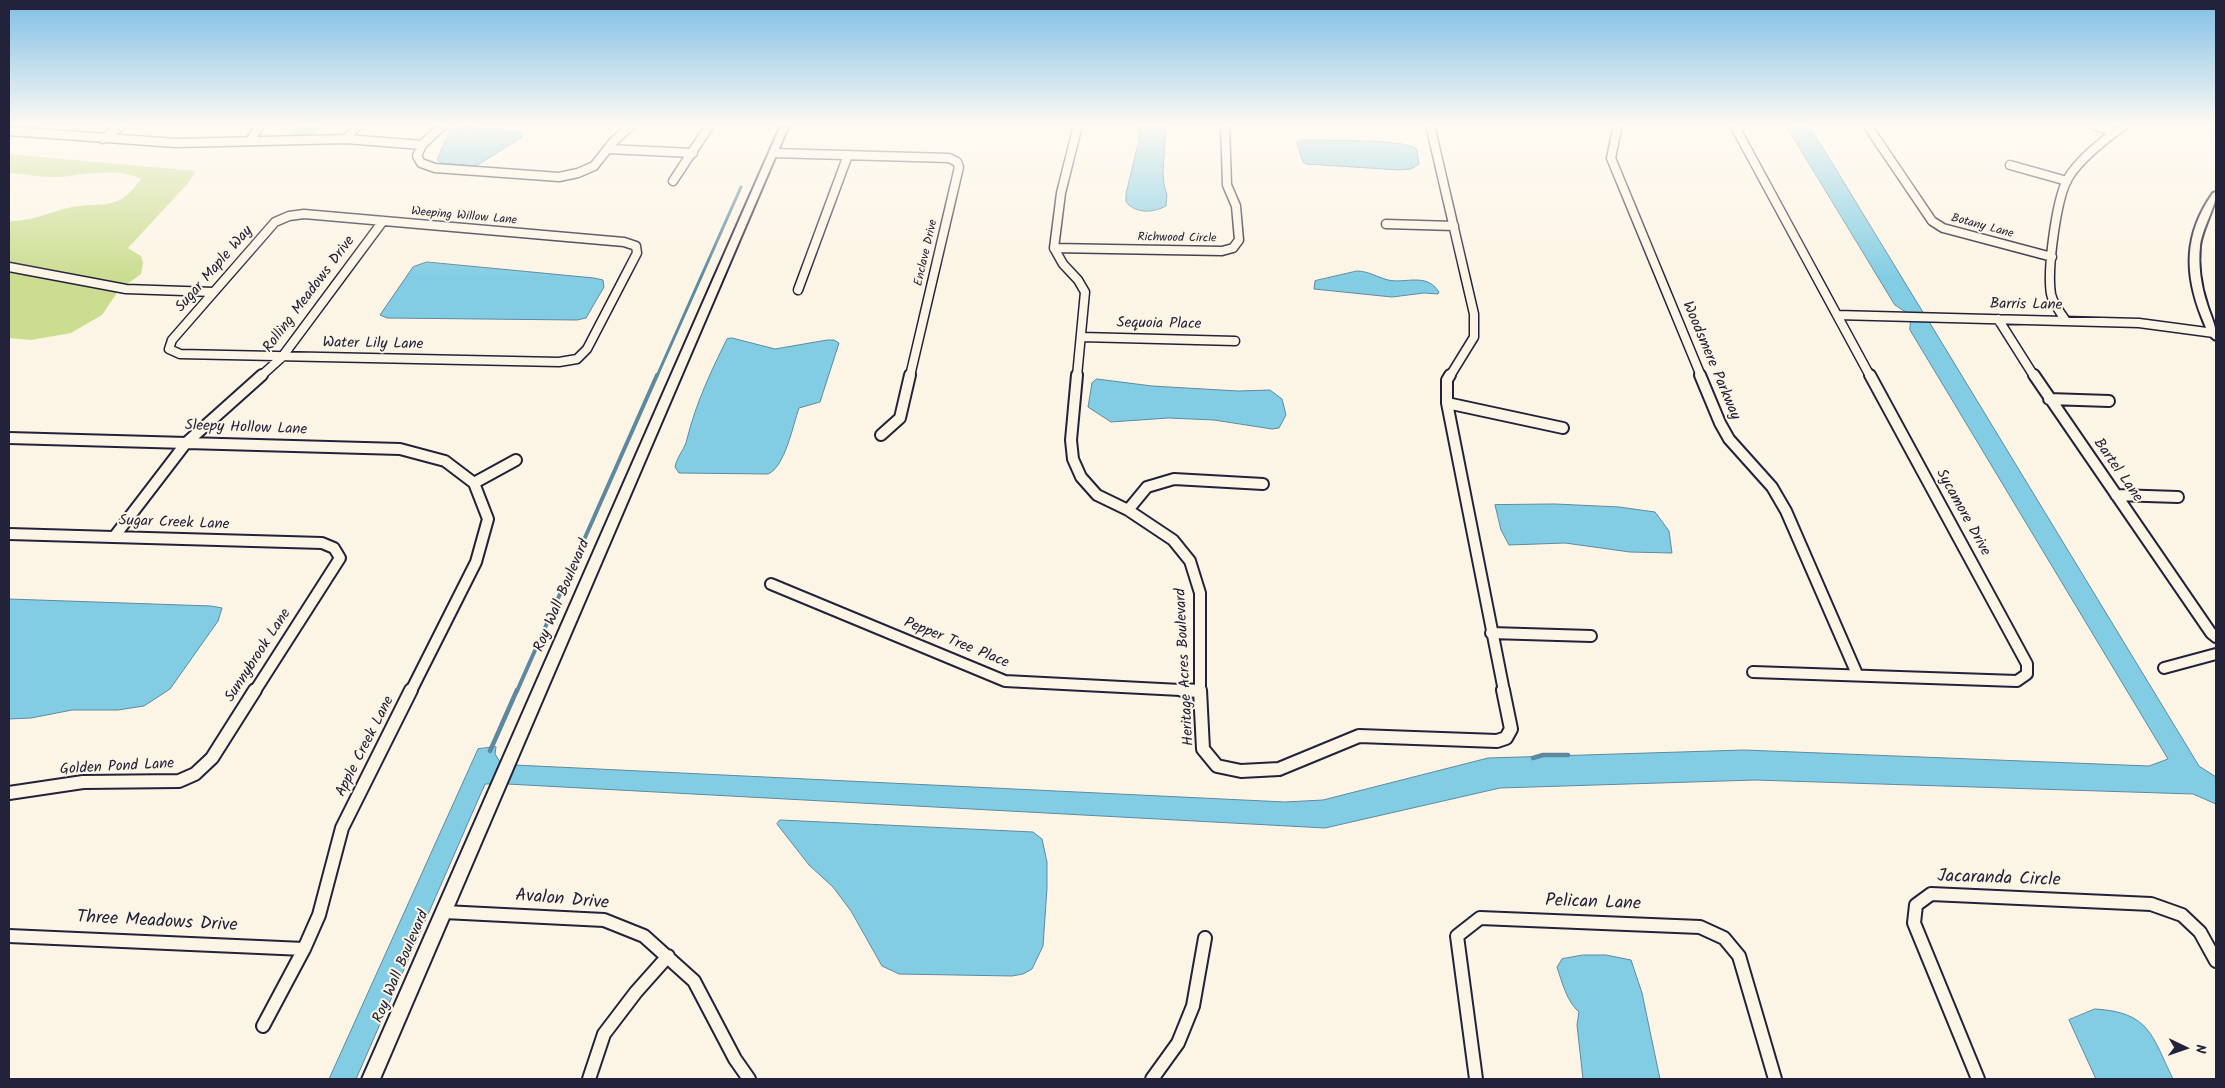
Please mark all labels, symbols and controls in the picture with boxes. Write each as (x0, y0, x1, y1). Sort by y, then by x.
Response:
street label: Weeping Willow Lane (411, 205, 517, 229)
street label: Botany Lane (1949, 212, 2015, 242)
street label: Enclave Drive (912, 218, 942, 288)
street label: Sugar Maple Way (173, 223, 257, 317)
street label: Richwood Circle (1137, 231, 1217, 247)
street label: Rolling Meadows Drive (260, 233, 360, 357)
street label: Barris Lane (1990, 296, 2062, 316)
street label: Woodsmere Parkway (1677, 299, 1743, 423)
street label: Sequoia Place (1116, 315, 1202, 335)
street label: Water Lily Lane (322, 335, 424, 355)
street label: Sleepy Hollow Lane (185, 418, 307, 440)
street label: Bartel Lane (2088, 436, 2146, 506)
street label: Sycamore Drive (1931, 466, 1993, 560)
street label: Sugar Creek Lane (118, 513, 230, 535)
street label: Roy Wall Boulevard (531, 537, 595, 655)
street label: Heritage Acres Boulevard (1173, 588, 1199, 746)
street label: Sunnybrook Lane (222, 606, 296, 706)
street label: Pepper Tree Place (901, 615, 1011, 673)
street label: Apple Creek Lane (333, 694, 399, 800)
street label: Golden Pond Lane (59, 756, 175, 780)
street label: Jacaranda Circle (1937, 867, 2061, 893)
street label: Avalon Drive (514, 886, 610, 916)
street label: Pelican Lane (1545, 892, 1641, 916)
street label: Three Meadows Drive (76, 908, 238, 938)
street label: Roy Wall Boulevard (370, 908, 434, 1026)
north arrow (2160, 1023, 2210, 1073)
text: N (2189, 1044, 2211, 1054)

